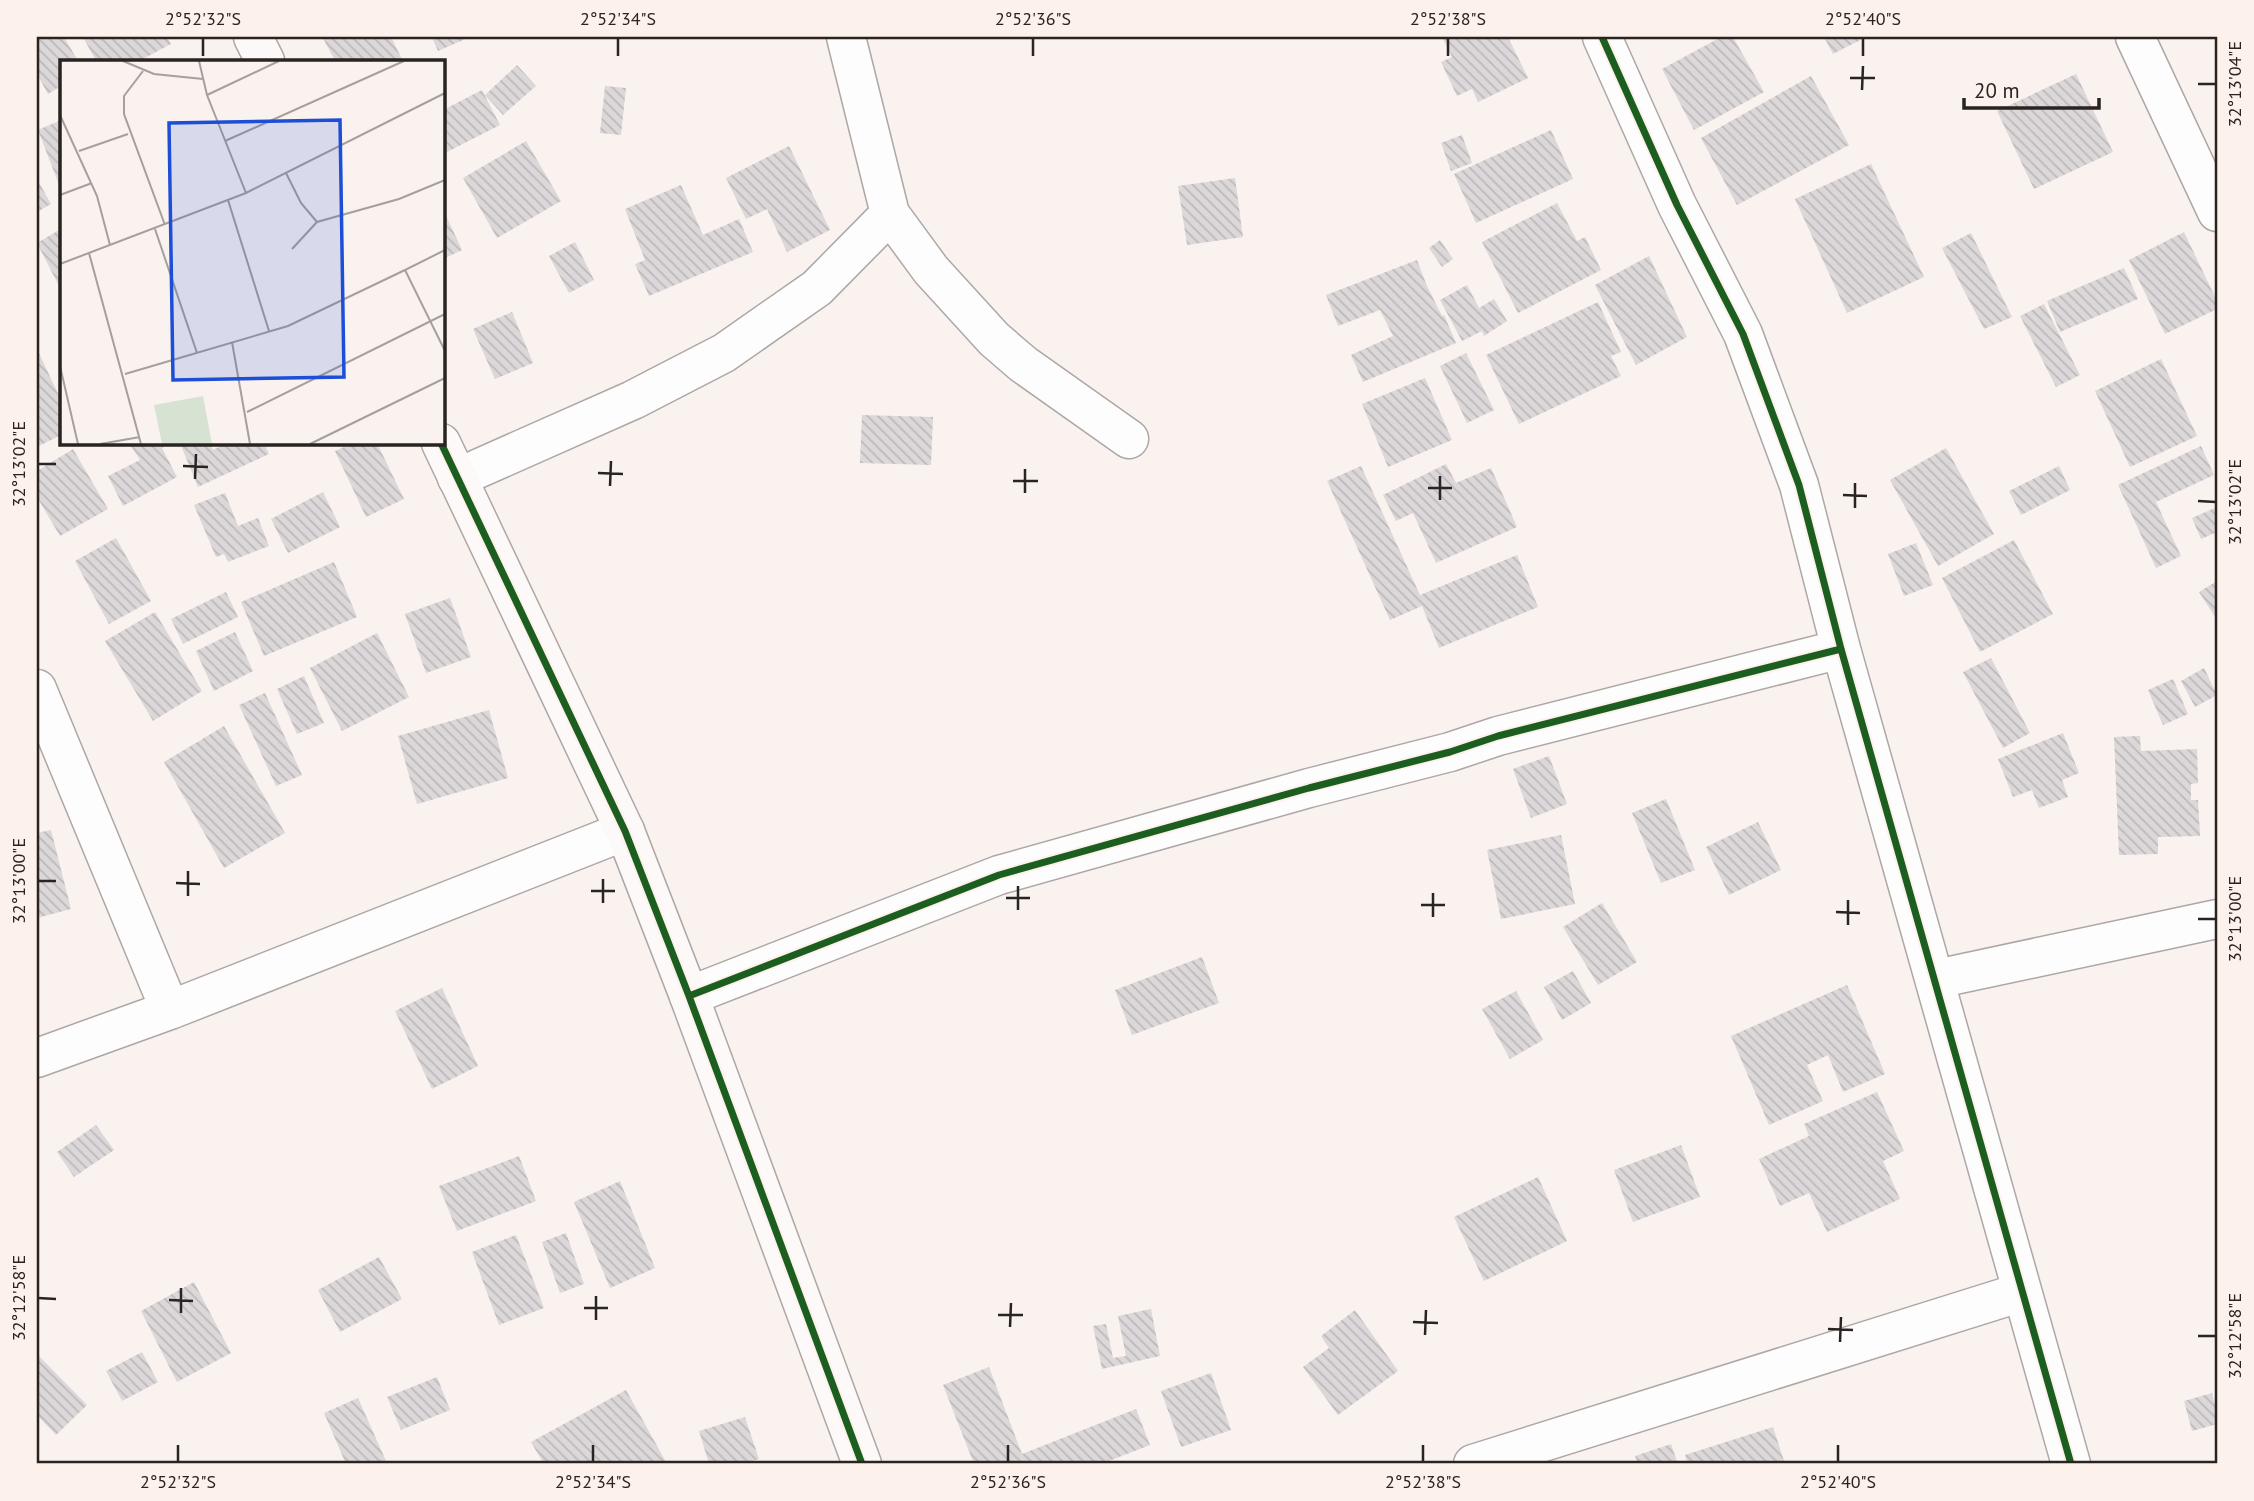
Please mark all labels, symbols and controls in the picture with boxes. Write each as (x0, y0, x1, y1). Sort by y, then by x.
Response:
text: 2°52'32"S (165, 7, 241, 30)
text: 2°52'34"S (580, 7, 656, 30)
text: 2°52'36"S (995, 7, 1071, 30)
text: 2°52'38"S (1410, 7, 1486, 30)
text: 2°52'40"S (1825, 7, 1901, 30)
text: 32°13'04"E (2223, 41, 2246, 127)
inset map (60, 60, 444, 444)
scale bar (1964, 66, 2098, 110)
text: 20 m (1974, 77, 2020, 104)
text: 32°13'02"E (7, 421, 30, 507)
text: 32°13'02"E (2223, 459, 2246, 545)
text: 32°13'00"E (7, 838, 30, 924)
text: 32°13'00"E (2223, 876, 2246, 962)
text: 32°12'58"E (7, 1255, 30, 1341)
text: 32°12'58"E (2223, 1293, 2246, 1379)
text: 2°52'32"S (140, 1470, 216, 1493)
text: 2°52'34"S (555, 1470, 631, 1493)
text: 2°52'36"S (970, 1470, 1046, 1493)
text: 2°52'38"S (1385, 1470, 1461, 1493)
text: 2°52'40"S (1800, 1470, 1876, 1493)

